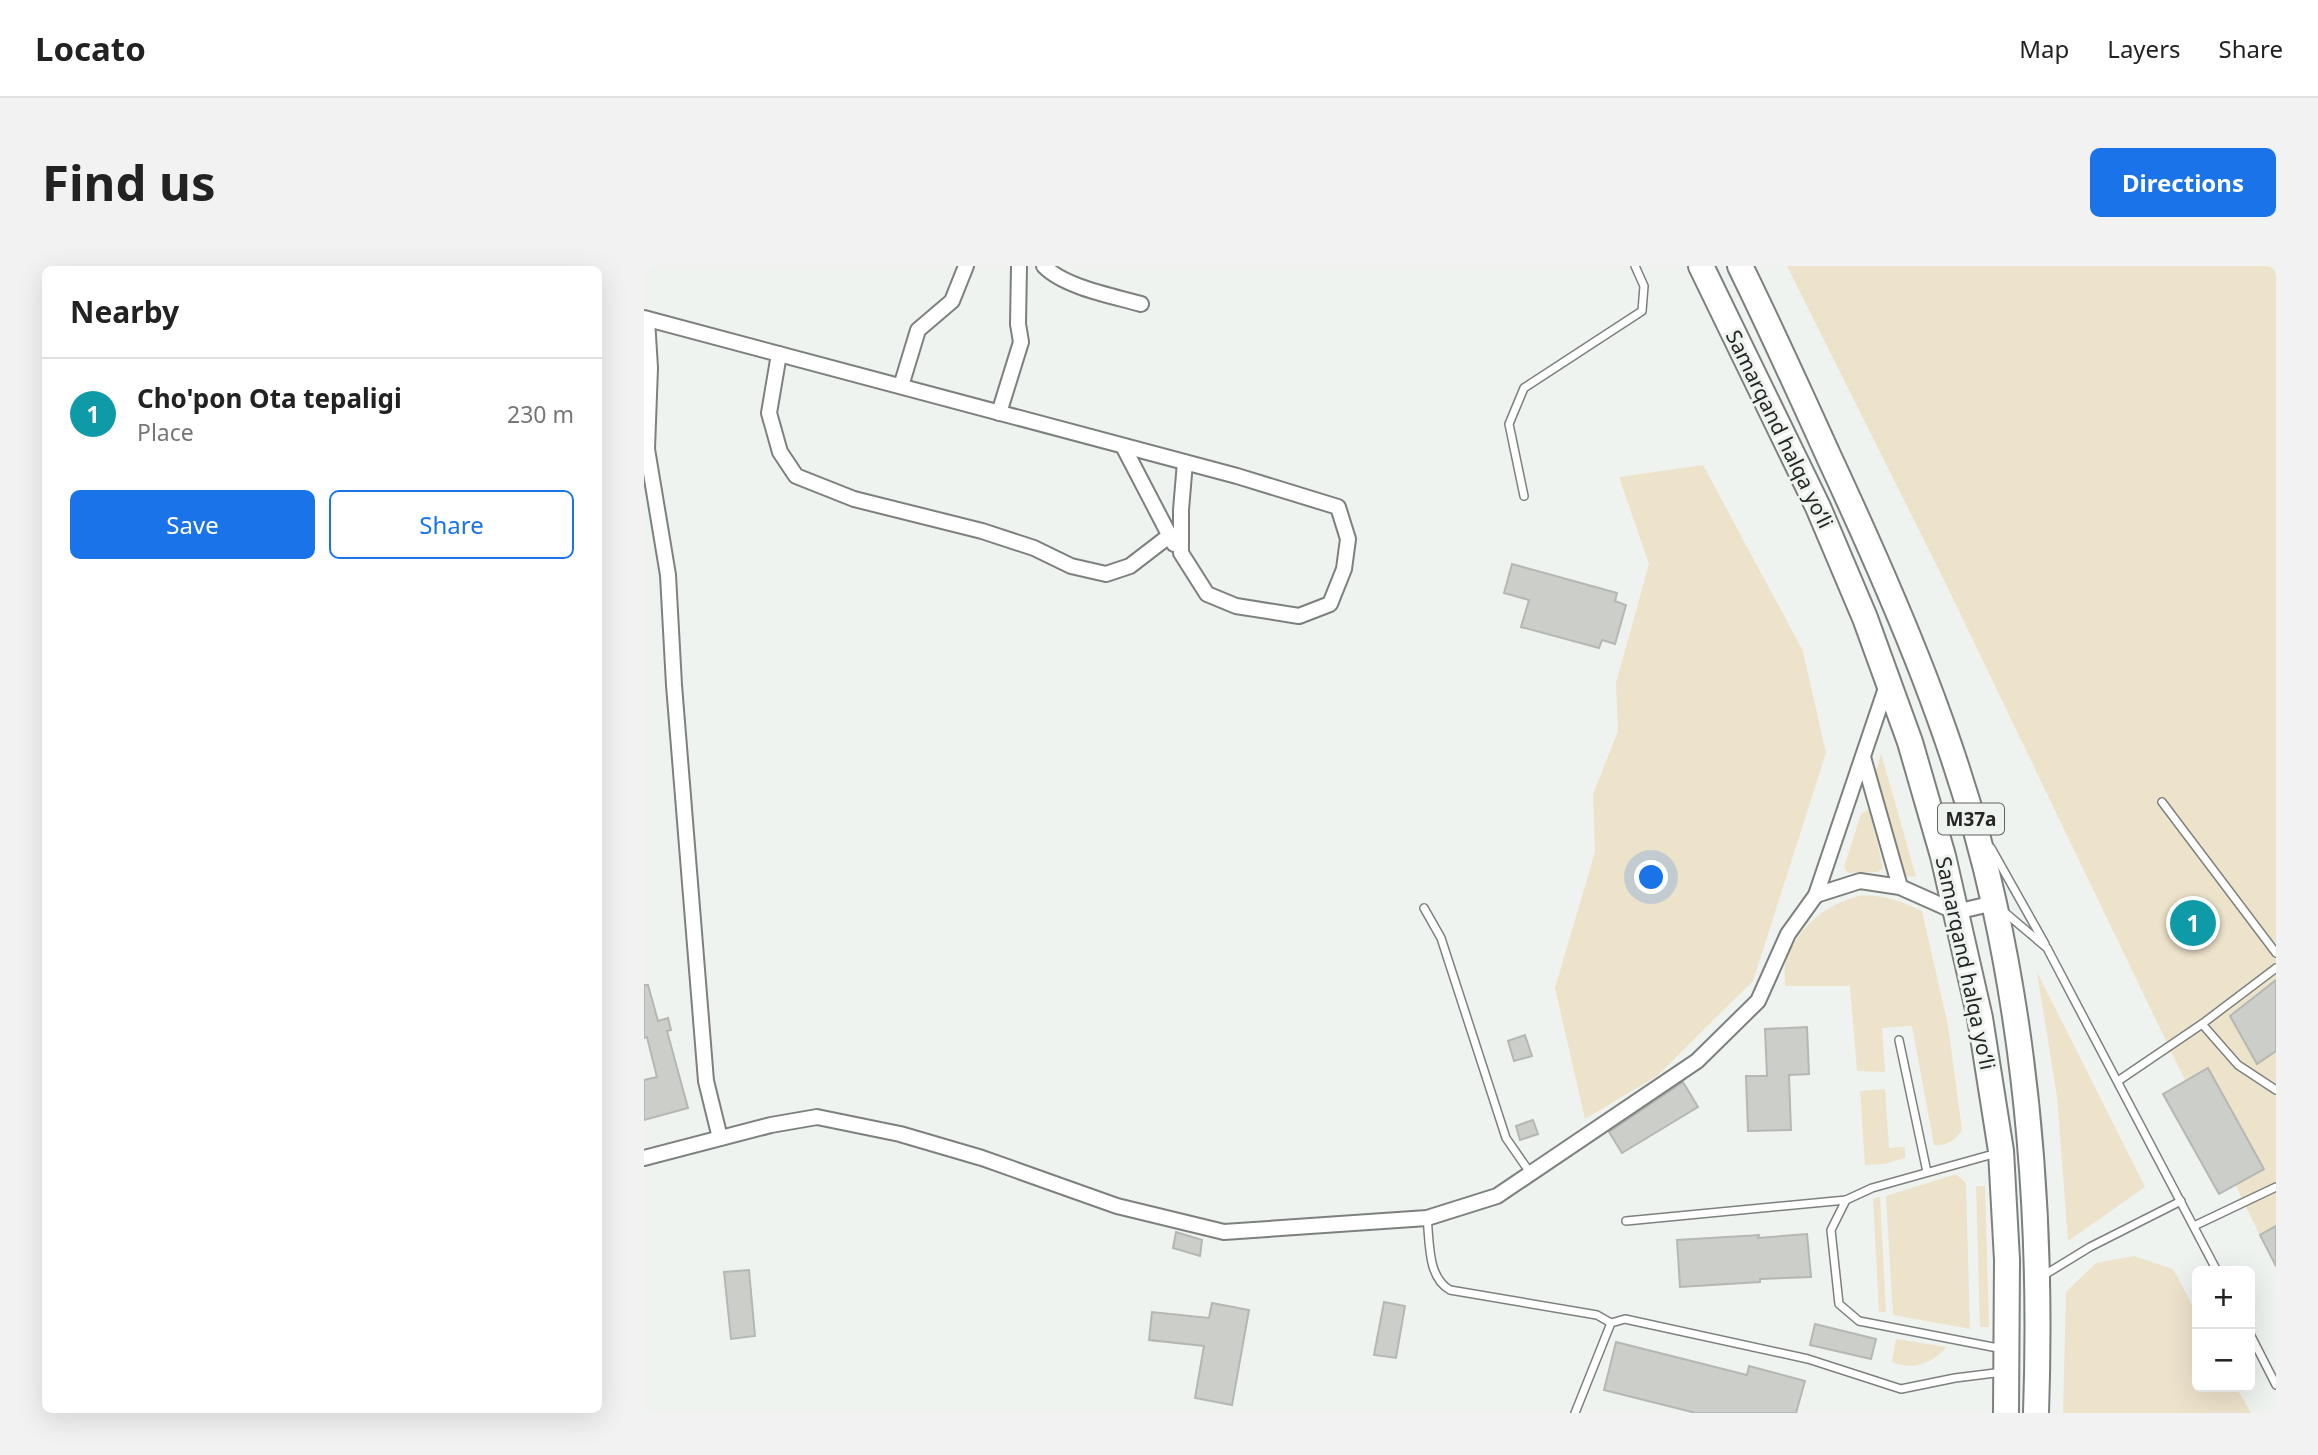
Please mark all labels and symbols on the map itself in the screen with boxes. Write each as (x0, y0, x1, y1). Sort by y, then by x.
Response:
street label: Samarqand halqa yoʻli (1720, 325, 1840, 533)
road number: M37a (1938, 804, 2004, 834)
street label: Samarqand halqa yoʻli (1930, 854, 2002, 1072)
your location (1634, 860, 1668, 894)
pin: 1 (2170, 897, 2216, 949)

